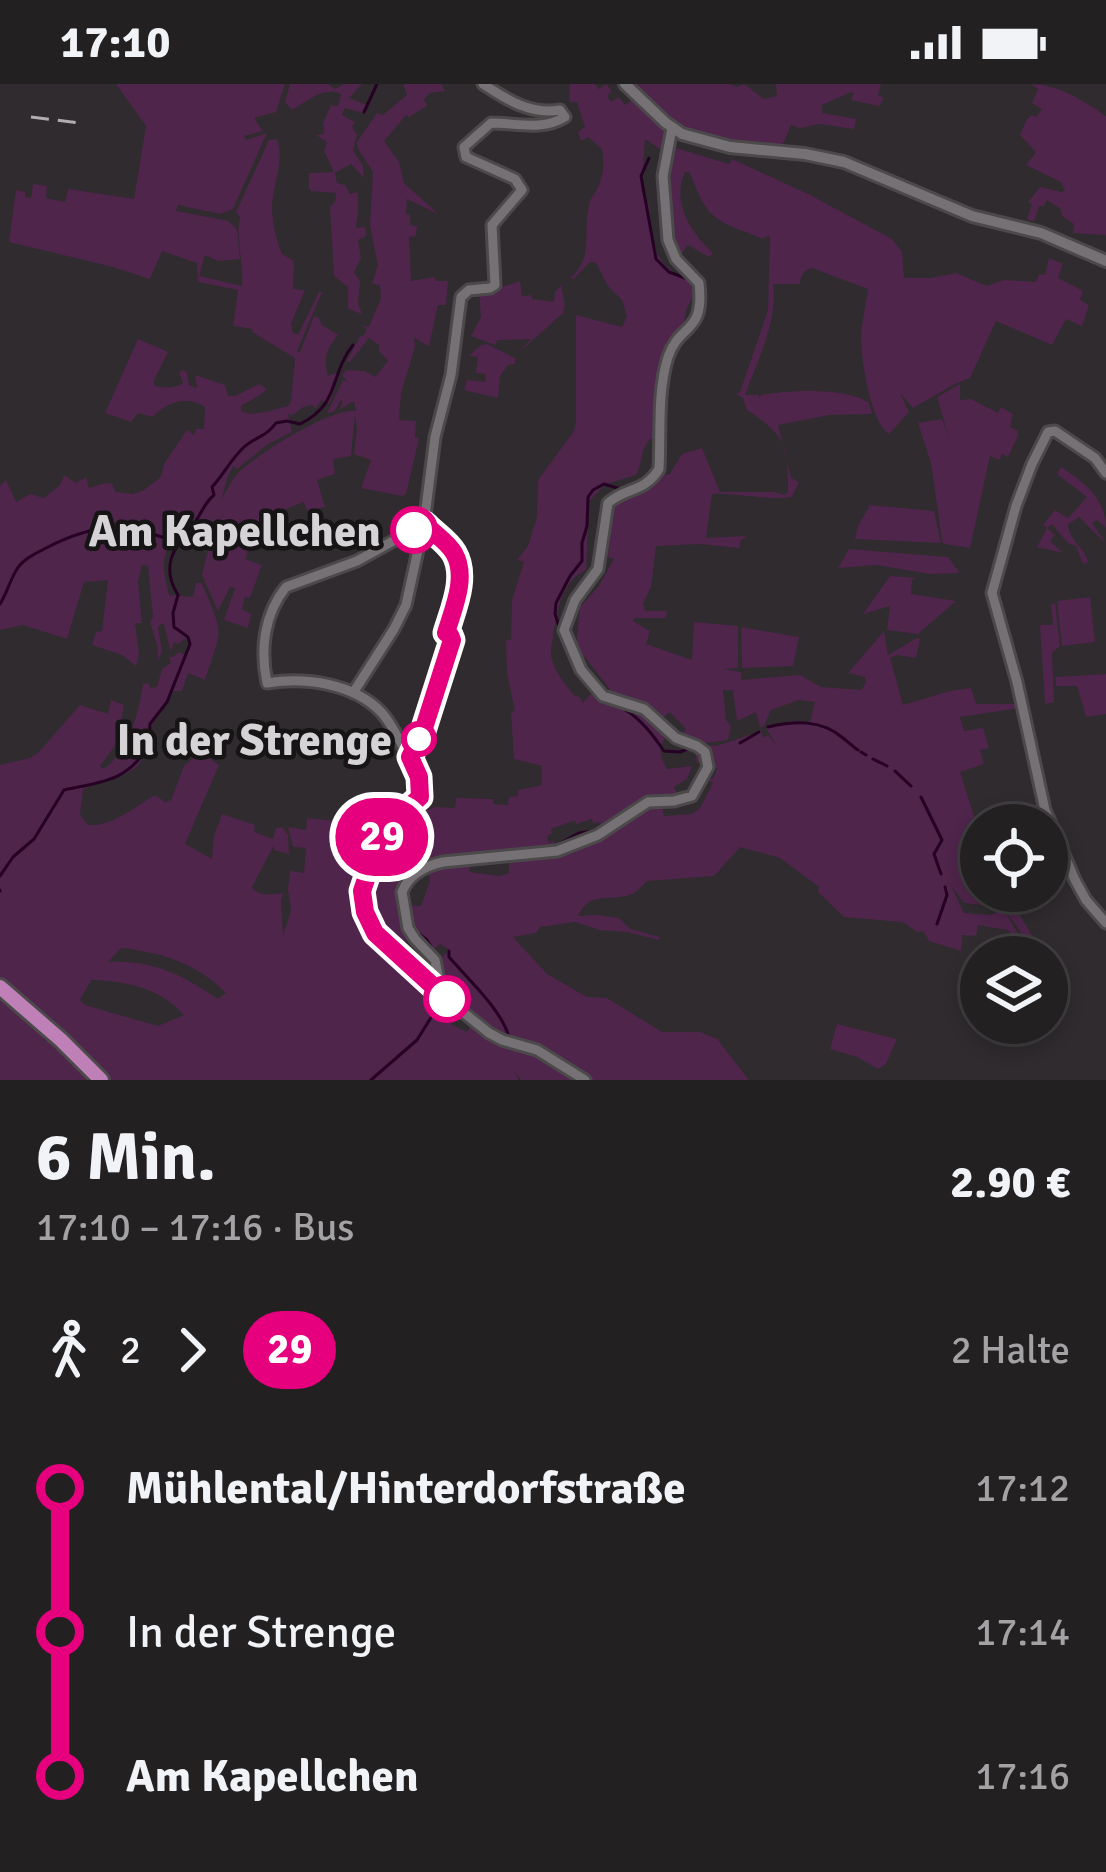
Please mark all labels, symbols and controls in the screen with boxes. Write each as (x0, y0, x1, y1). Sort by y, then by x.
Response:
text: 17:10 (60, 15, 170, 70)
place label: Am Kapellchen (88, 504, 381, 559)
marker: Am Kapellchen (392, 508, 436, 552)
place label: In der Strenge (116, 713, 392, 768)
marker: In der Strenge (403, 723, 435, 755)
line badge: 29 (328, 798, 436, 876)
map controls (960, 804, 1068, 1044)
button: locate (960, 804, 1068, 912)
text: 29 (359, 811, 405, 862)
button: layers (960, 936, 1068, 1044)
unlabelled marker (425, 977, 469, 1021)
text: 6 Min. (36, 1117, 216, 1198)
text: 2.90 € (950, 1155, 1070, 1210)
text: 17:10 – 17:16 · Bus (36, 1203, 354, 1251)
icon: walk (36, 1317, 102, 1383)
icon: forward (159, 1317, 225, 1383)
text: 29 (267, 1324, 312, 1375)
text: 2 (120, 1326, 141, 1374)
text: 2 Halte (951, 1326, 1070, 1374)
text: Mühlental/Hinterdorfstraße (126, 1461, 686, 1516)
text: 17:12 (975, 1464, 1070, 1512)
text: In der Strenge (126, 1605, 396, 1660)
text: 17:14 (975, 1608, 1070, 1656)
text: Am Kapellchen (126, 1749, 419, 1804)
text: 17:16 (975, 1752, 1070, 1800)

